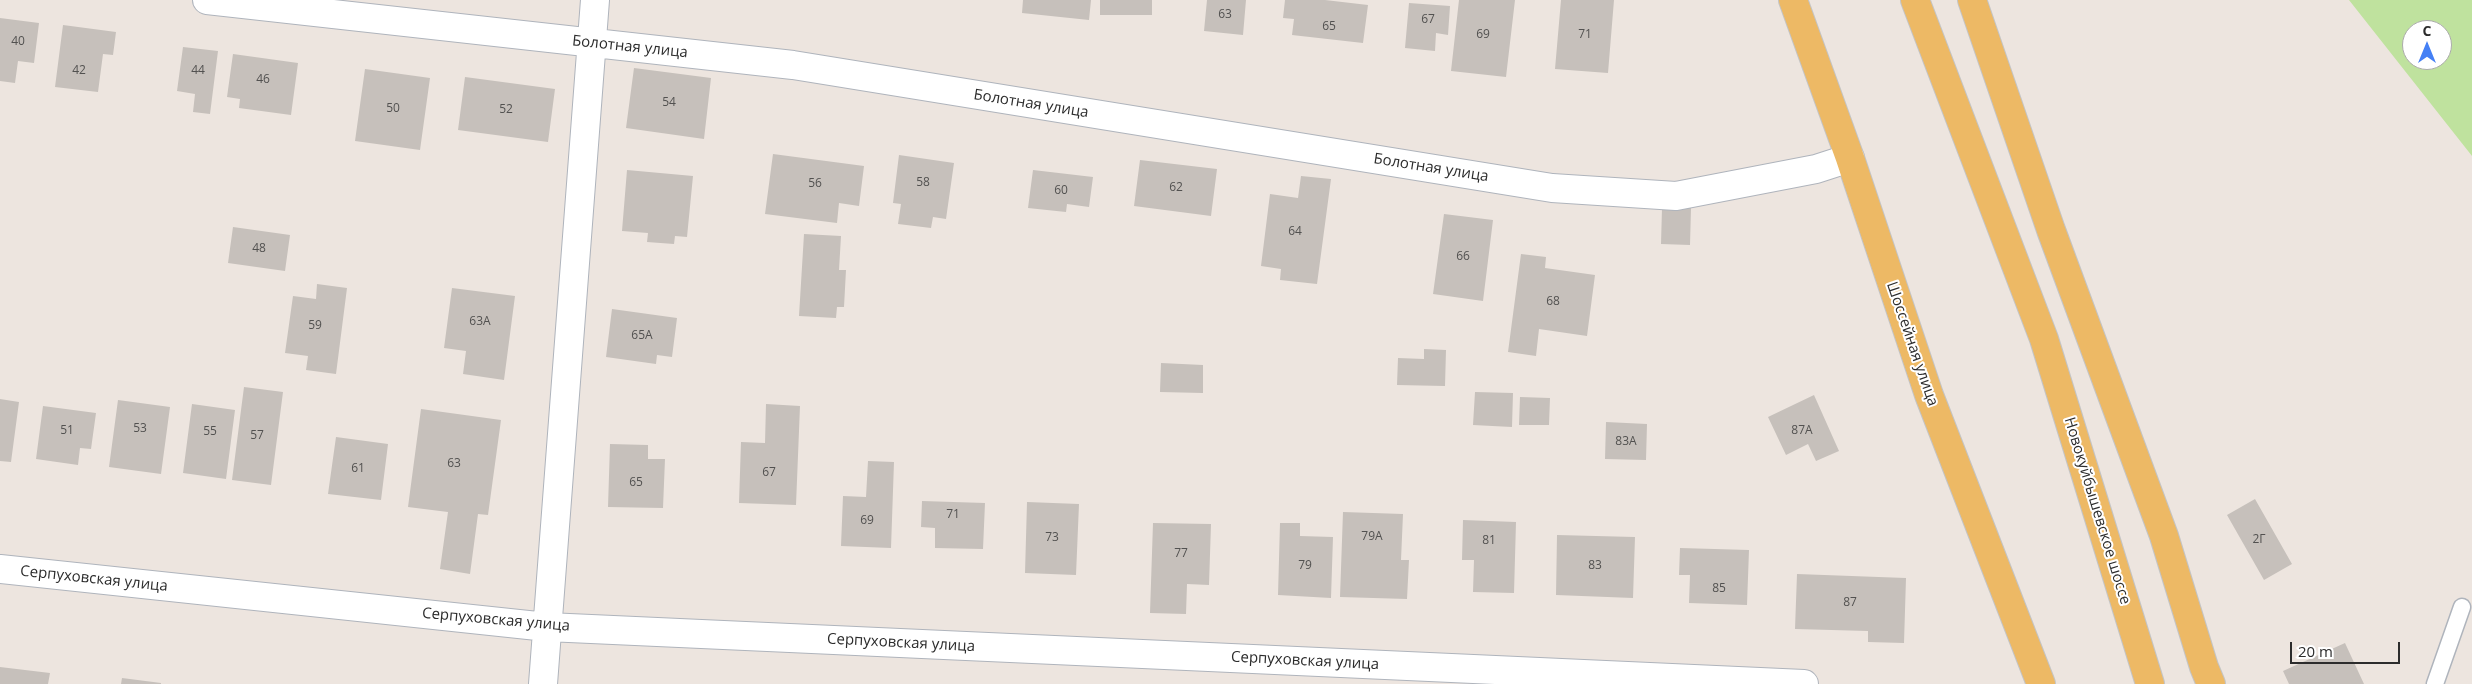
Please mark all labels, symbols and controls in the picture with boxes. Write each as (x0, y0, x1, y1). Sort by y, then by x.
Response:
house number: 63 (1218, 8, 1232, 22)
house number: 67 (1421, 13, 1435, 27)
house number: 65 (1322, 20, 1336, 34)
north arrow (2402, 20, 2452, 70)
text: С (2423, 21, 2431, 40)
house number: 69 (1476, 28, 1490, 42)
house number: 71 (1578, 28, 1592, 42)
street label: Болотная улица (571, 32, 689, 62)
house number: 40 (11, 35, 25, 49)
house number: 42 (72, 64, 86, 78)
house number: 44 (191, 64, 205, 78)
house number: 46 (256, 73, 270, 87)
street label: Болотная улица (972, 86, 1090, 122)
house number: 54 (662, 96, 676, 110)
house number: 50 (386, 102, 400, 116)
house number: 52 (499, 103, 513, 117)
street label: Болотная улица (1372, 150, 1490, 186)
house number: 58 (916, 176, 930, 190)
house number: 56 (808, 177, 822, 191)
house number: 62 (1169, 181, 1183, 195)
house number: 60 (1054, 184, 1068, 198)
house number: 64 (1288, 225, 1302, 239)
house number: 48 (252, 242, 266, 256)
house number: 66 (1456, 250, 1470, 264)
street label: Шоссейная улица (1882, 280, 1942, 408)
house number: 68 (1546, 295, 1560, 309)
house number: 63А (469, 315, 491, 329)
house number: 59 (308, 319, 322, 333)
house number: 65А (631, 329, 653, 343)
street label: Новокуйбышевское шоссе (2060, 415, 2134, 607)
house number: 53 (133, 422, 147, 436)
house number: 51 (60, 424, 74, 438)
house number: 87А (1791, 424, 1813, 438)
house number: 55 (203, 425, 217, 439)
house number: 57 (250, 429, 264, 443)
house number: 83А (1615, 435, 1637, 449)
house number: 63 (447, 457, 461, 471)
house number: 61 (351, 462, 365, 476)
house number: 67 (762, 466, 776, 480)
house number: 65 (629, 476, 643, 490)
house number: 71 (946, 508, 960, 522)
house number: 69 (860, 514, 874, 528)
house number: 79А (1361, 530, 1383, 544)
house number: 73 (1045, 531, 1059, 545)
house number: 2Г (2252, 533, 2266, 547)
house number: 81 (1482, 534, 1496, 548)
house number: 77 (1174, 547, 1188, 561)
house number: 79 (1298, 559, 1312, 573)
house number: 83 (1588, 559, 1602, 573)
street label: Серпуховская улица (19, 562, 169, 596)
house number: 85 (1712, 582, 1726, 596)
house number: 87 (1843, 596, 1857, 610)
street label: Серпуховская улица (421, 605, 571, 635)
street label: Серпуховская улица (827, 630, 975, 656)
scale bar (2292, 632, 2402, 664)
text: 20 m (2298, 641, 2333, 661)
street label: Серпуховская улица (1231, 648, 1379, 674)

